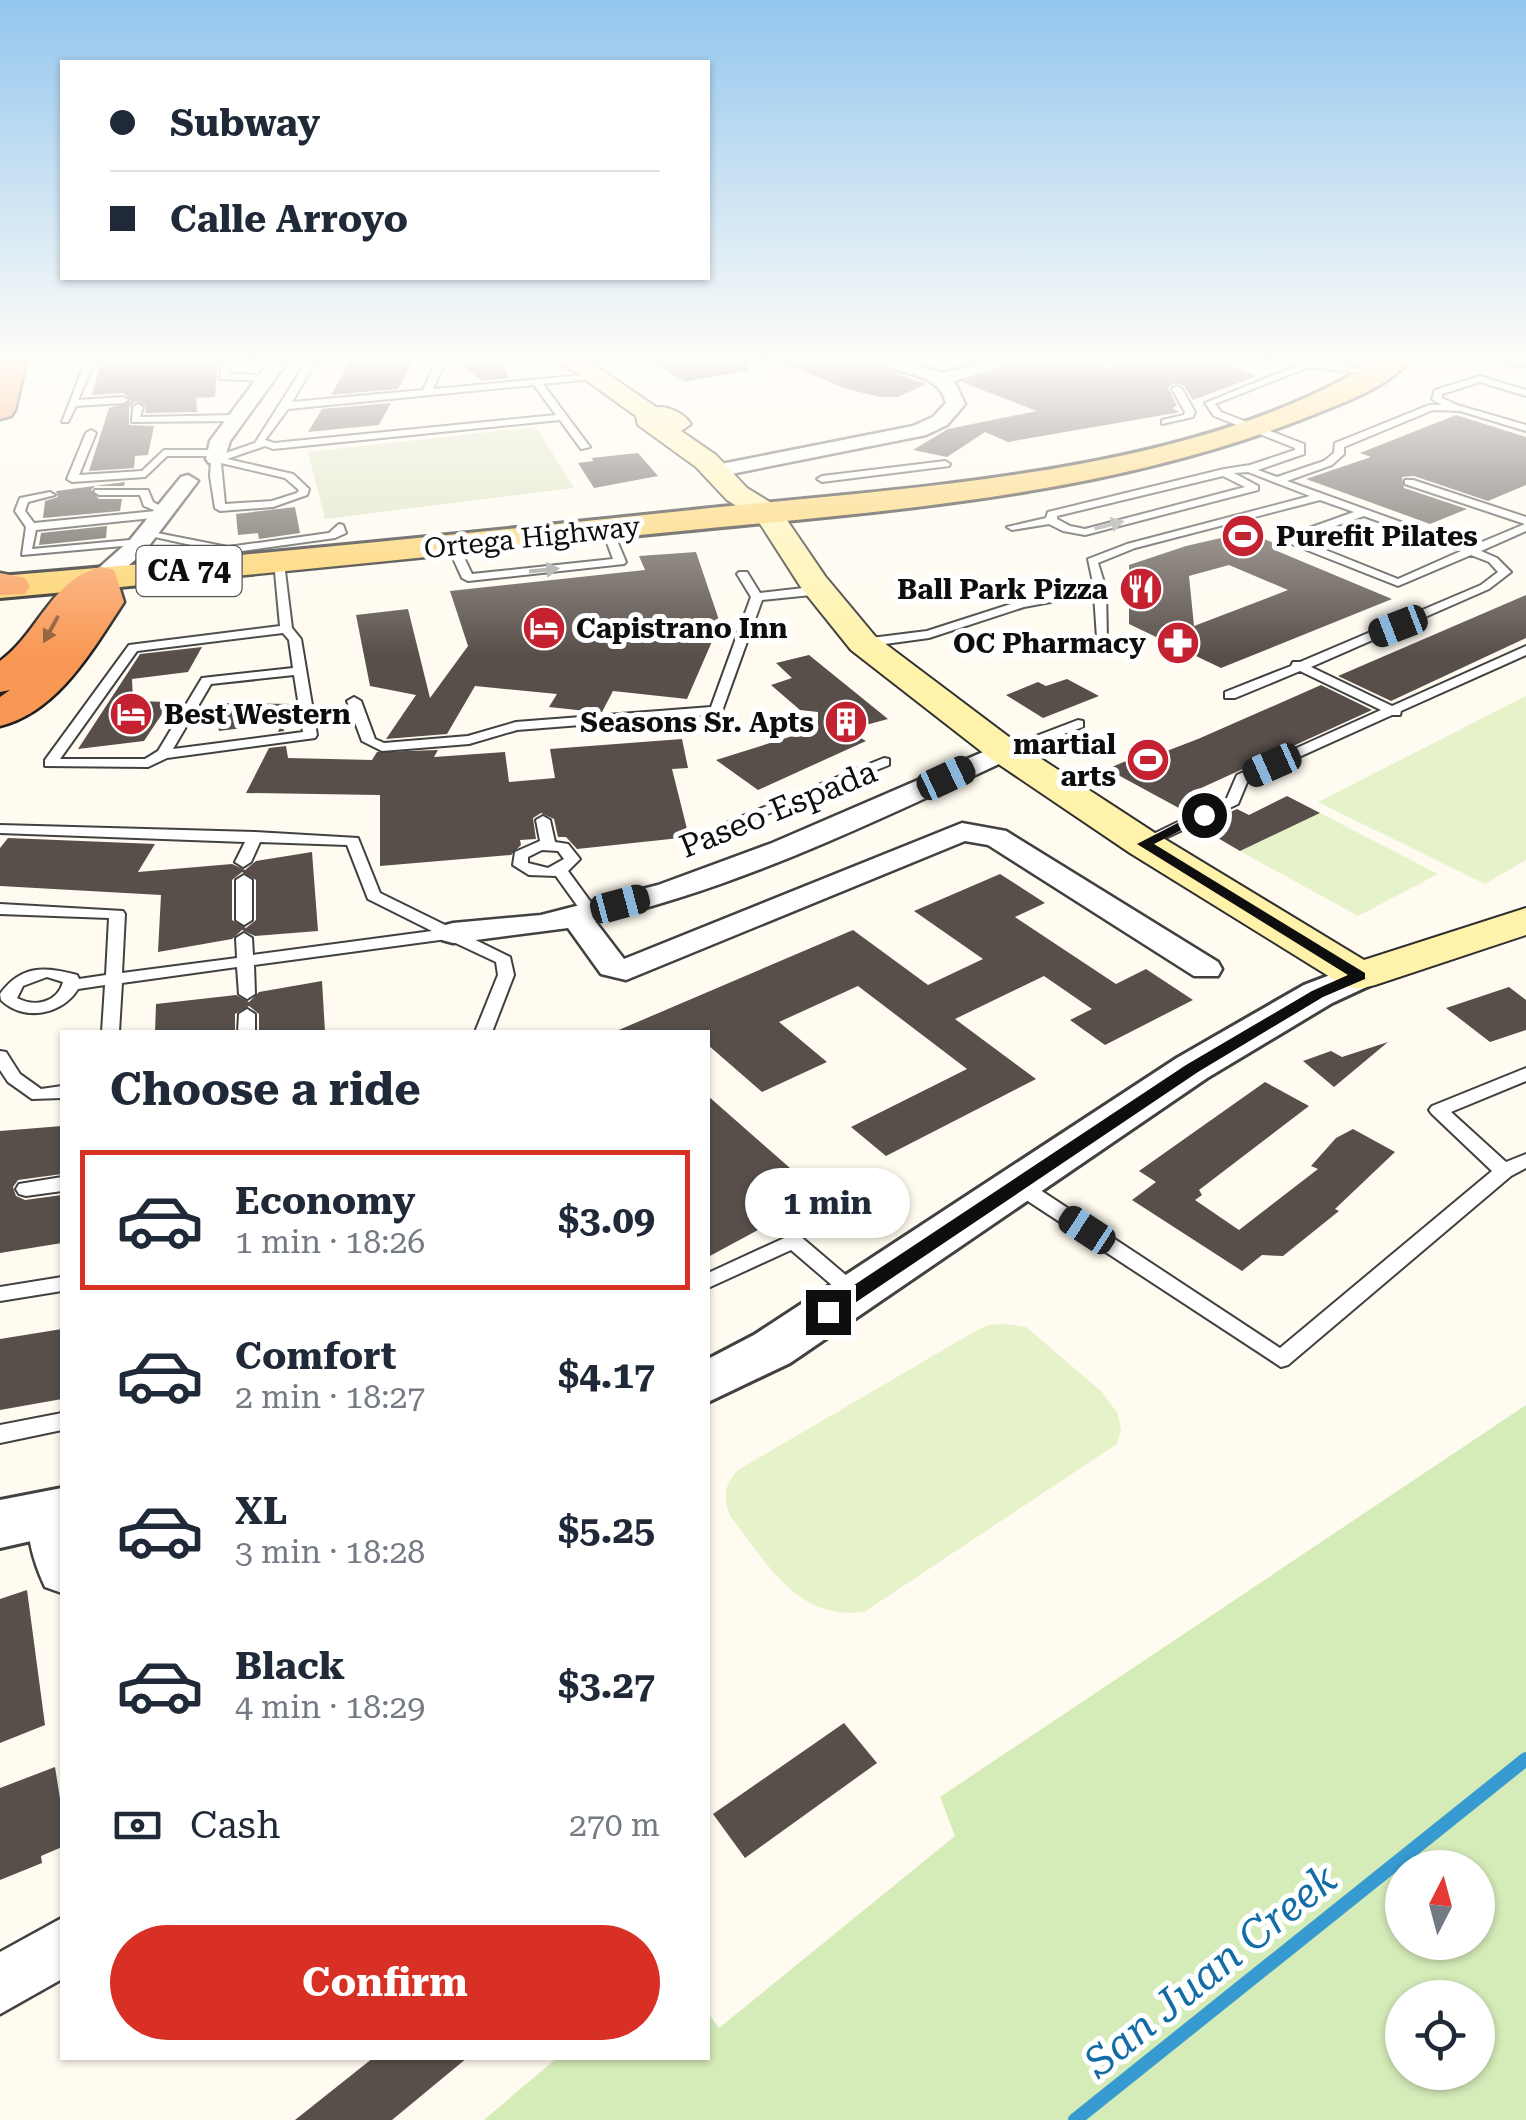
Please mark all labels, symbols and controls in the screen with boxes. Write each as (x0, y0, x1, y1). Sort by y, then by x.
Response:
text: Subway (170, 101, 320, 145)
text: Calle Arroyo (170, 197, 408, 241)
street label: Ortega Highway (422, 510, 642, 565)
sports icon: Purefit Pilates (1220, 513, 1266, 559)
one-way arrow (1094, 517, 1125, 533)
place label: Purefit Pilates (1276, 520, 1478, 553)
road number: CA 74 (136, 546, 242, 596)
one-way arrow (529, 562, 560, 578)
restaurant icon: Ball Park Pizza (1118, 566, 1164, 612)
place label: Ball Park Pizza (897, 573, 1109, 606)
car (1365, 601, 1431, 651)
hotel icon: Capistrano Inn (521, 605, 567, 651)
place label: Capistrano Inn (576, 612, 788, 645)
one-way arrow (42, 615, 60, 643)
pharmacy icon: OC Pharmacy (1155, 620, 1201, 666)
place label: OC Pharmacy (953, 627, 1146, 660)
hotel icon: Best Western (108, 691, 154, 737)
place label: Best Western (164, 698, 351, 731)
building icon: Seasons Sr. Apts (823, 699, 869, 745)
place label: Seasons Sr. Apts (580, 706, 814, 739)
place label: martial arts (1013, 728, 1116, 793)
sports icon: martial arts (1125, 737, 1171, 783)
car (1238, 739, 1306, 791)
street label: Paseo Espada (674, 752, 882, 866)
car (912, 752, 980, 804)
route start (1182, 793, 1227, 838)
car (587, 882, 653, 926)
text: Choose a ride (110, 1063, 421, 1116)
callout: 1 min (746, 1167, 910, 1237)
icon: car (115, 1175, 205, 1265)
text: Economy (235, 1179, 415, 1223)
text: 1 min (783, 1184, 872, 1222)
text: $3.09 (558, 1198, 655, 1242)
car (1054, 1201, 1120, 1259)
text: 1 min · 18:26 (235, 1223, 425, 1261)
route end (806, 1290, 851, 1335)
icon: car (115, 1330, 205, 1420)
text: Comfort (235, 1334, 396, 1378)
text: $4.17 (558, 1353, 655, 1397)
text: 2 min · 18:27 (235, 1378, 425, 1416)
icon: car (115, 1485, 205, 1575)
text: XL (235, 1489, 287, 1533)
text: $5.25 (558, 1508, 655, 1552)
text: 3 min · 18:28 (235, 1533, 425, 1571)
icon: car (115, 1640, 205, 1730)
text: Black (235, 1644, 345, 1688)
text: $3.27 (558, 1663, 655, 1707)
text: 4 min · 18:29 (235, 1688, 425, 1726)
icon: cash (110, 1798, 165, 1853)
text: Cash (190, 1803, 280, 1847)
text: 270 m (569, 1806, 660, 1844)
north arrow (1385, 1850, 1495, 1960)
map controls (1385, 1850, 1495, 2090)
water label: San Juan Creek (1074, 1854, 1346, 2088)
button: Confirm (110, 1925, 660, 2040)
button: locate (1385, 1980, 1495, 2090)

